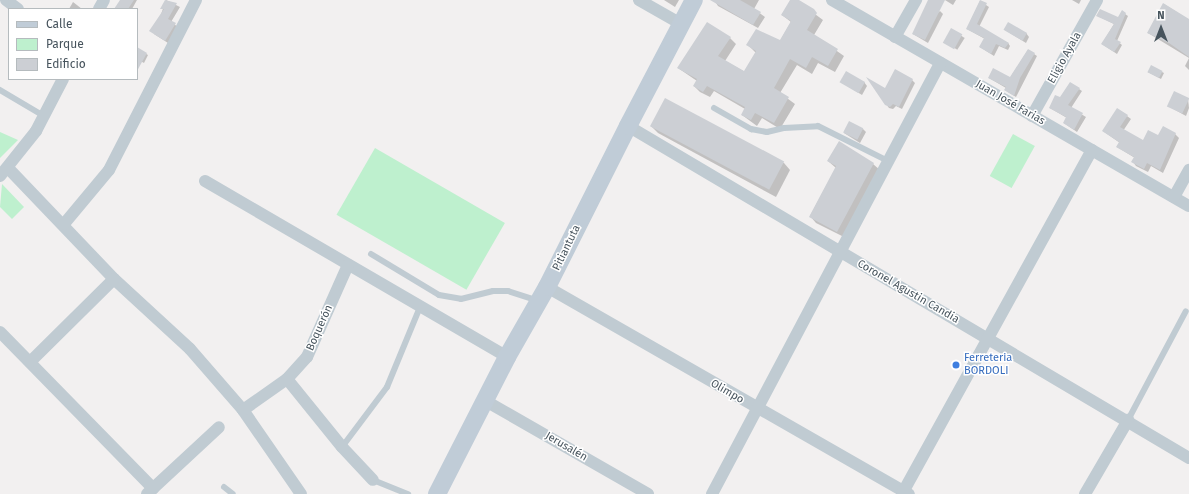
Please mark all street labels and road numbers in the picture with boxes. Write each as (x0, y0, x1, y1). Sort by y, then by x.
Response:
street label: Eligio Ayala (1045, 30, 1085, 86)
street label: Juan José Farias (973, 78, 1047, 128)
street label: Pitiantuta (550, 223, 584, 273)
street label: Coronel Agustin Candia (855, 257, 961, 327)
street label: Boquerón (304, 303, 336, 353)
street label: Olimpo (708, 377, 746, 407)
street label: Jerusalén (543, 430, 589, 464)

